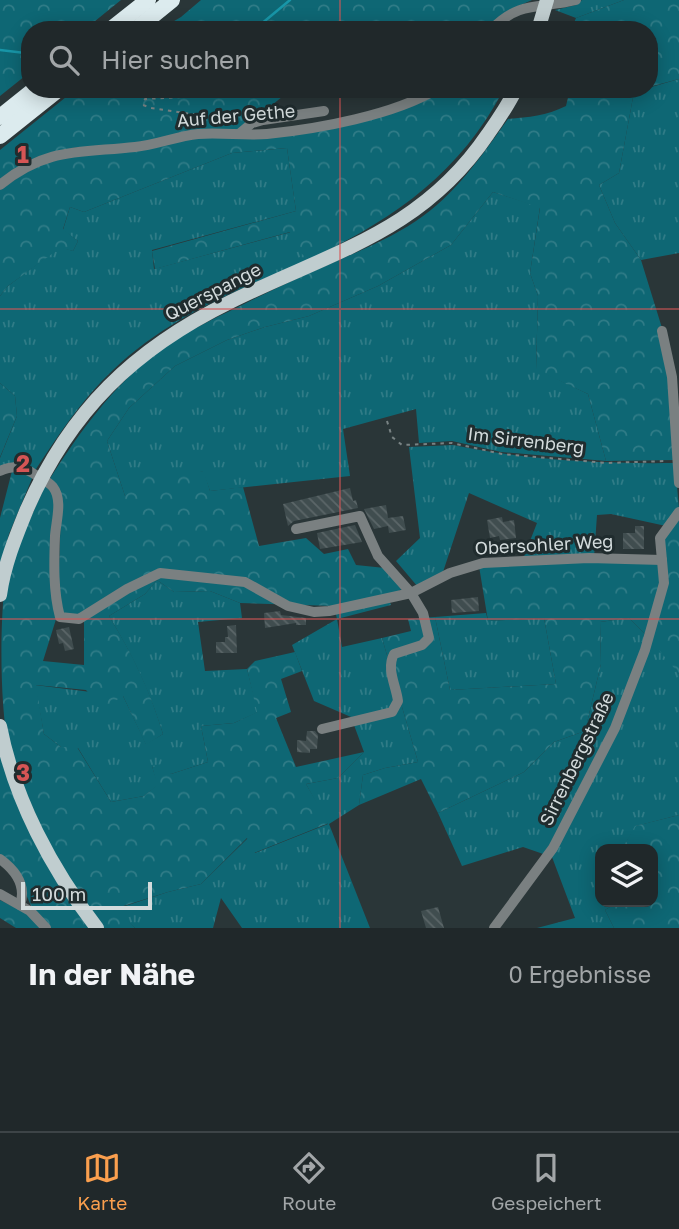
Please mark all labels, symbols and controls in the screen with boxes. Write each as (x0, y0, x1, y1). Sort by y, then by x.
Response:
search box (21, 21, 658, 98)
icon: search (45, 41, 83, 79)
text: Hier suchen (101, 44, 250, 75)
street label: Auf der Gethe (176, 99, 296, 131)
text: 1 (17, 140, 29, 168)
street label: Querspange (161, 257, 264, 325)
street label: Im Sirrenberg (467, 422, 586, 458)
text: 2 (16, 449, 30, 477)
street label: Obersohler Weg (474, 529, 614, 559)
street label: Sirrenbergstraße (534, 688, 618, 829)
text: 3 (16, 758, 30, 786)
map controls (595, 844, 658, 907)
button: layers (595, 844, 658, 907)
scale bar (21, 879, 152, 911)
text: 100 m (32, 882, 86, 905)
text: In der Nähe (28, 956, 195, 992)
text: 0 Ergebnisse (509, 960, 651, 988)
tab: Karte (77, 1149, 127, 1214)
tab: Route (282, 1149, 336, 1214)
tab: Gespeichert (491, 1149, 602, 1214)

